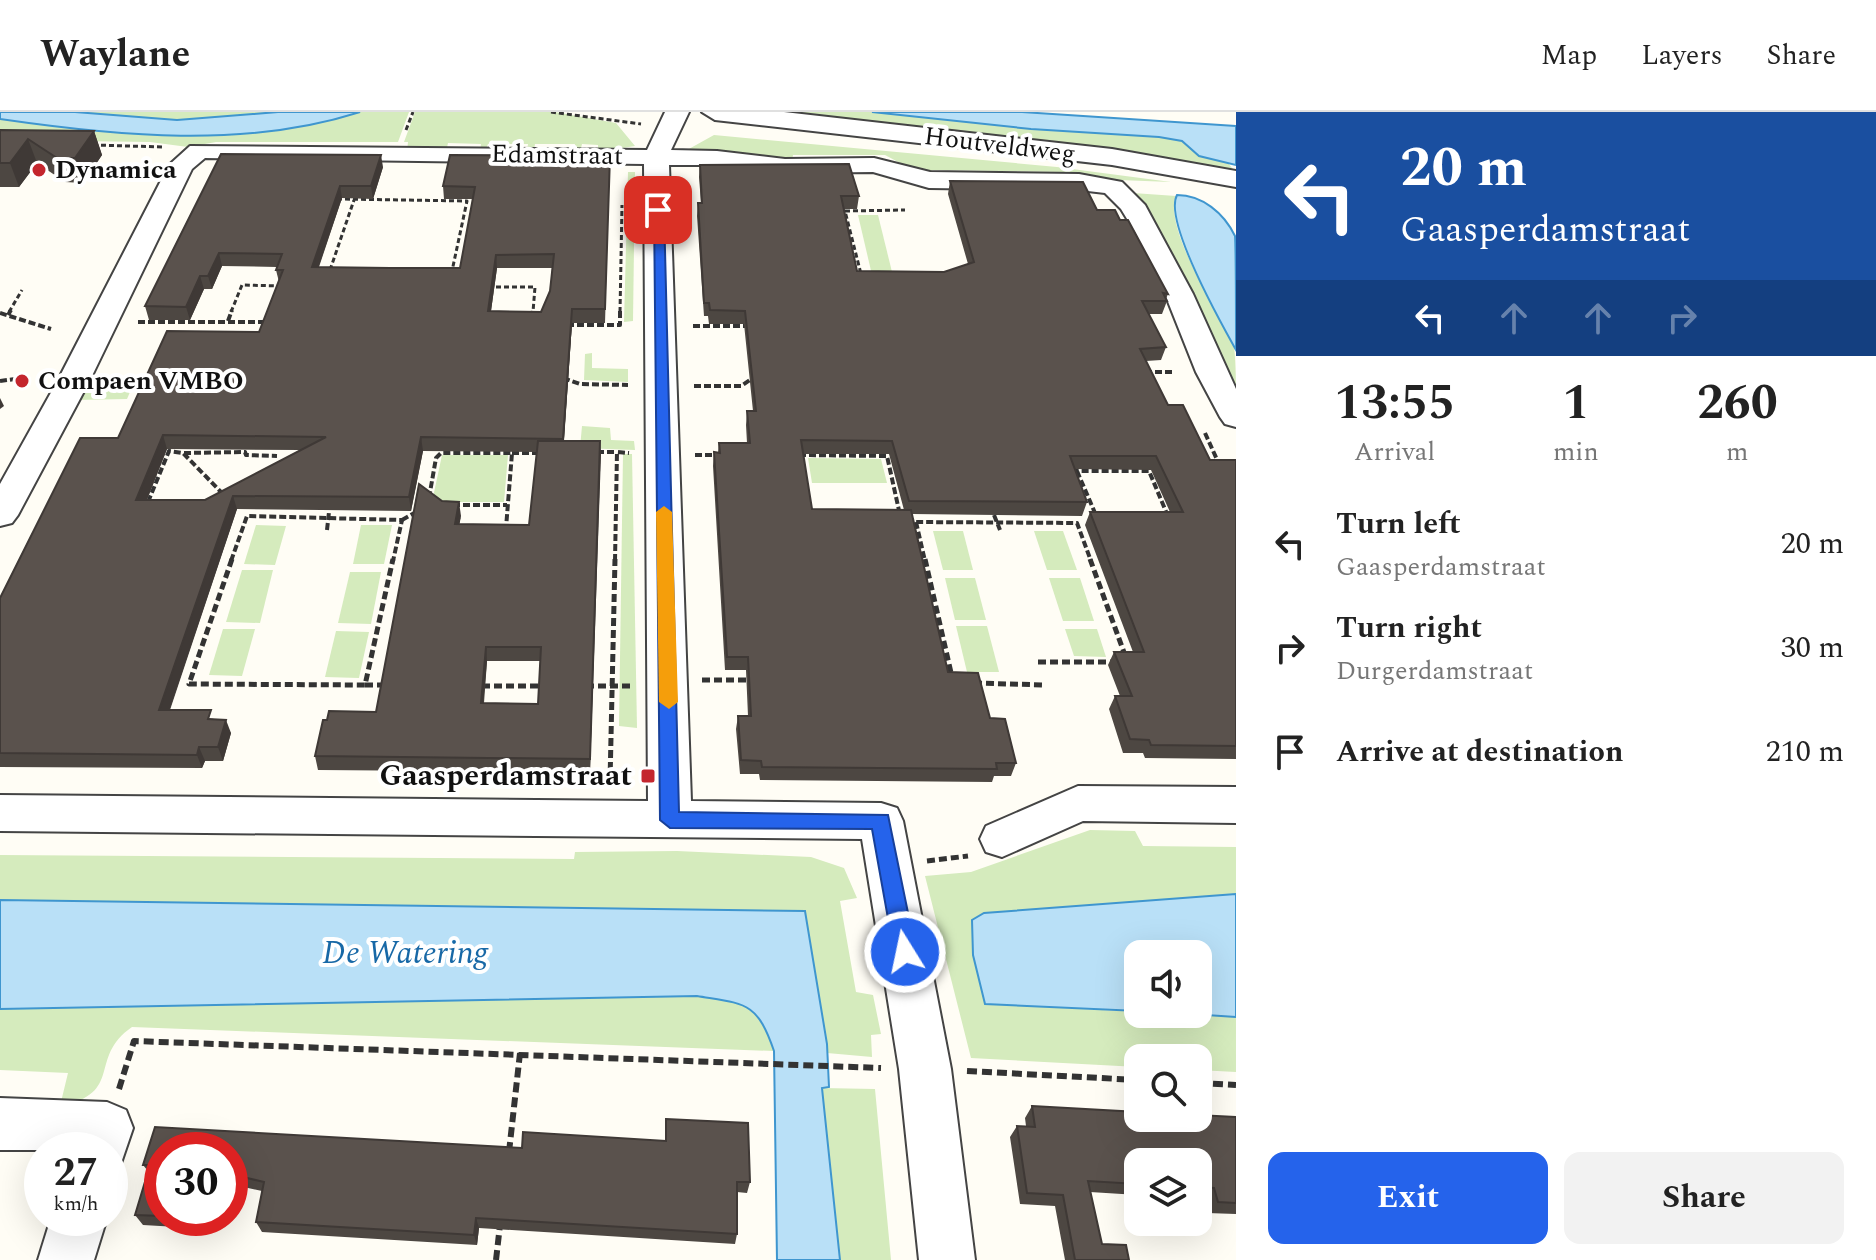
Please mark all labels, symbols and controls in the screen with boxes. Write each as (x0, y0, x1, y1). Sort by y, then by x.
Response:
text: Waylane (40, 26, 190, 84)
text: Map (1541, 34, 1597, 77)
text: Layers (1641, 34, 1723, 77)
text: Share (1767, 34, 1836, 77)
street label: Houtveldweg (922, 116, 1078, 174)
text: 20 m (1400, 126, 1527, 211)
street label: Edamstraat (491, 134, 623, 176)
icon: left (1268, 144, 1372, 248)
place label: Dynamica (55, 150, 177, 190)
marker: Dynamica (30, 161, 48, 179)
pin (624, 176, 692, 244)
icon: arrive (636, 188, 680, 232)
text: Gaasperdamstraat (1400, 203, 1690, 258)
icon: left (1408, 296, 1452, 340)
icon: ahead (1492, 296, 1536, 340)
icon: ahead (1576, 296, 1620, 340)
icon: right (1660, 296, 1704, 340)
place label: Compaen VMBO (38, 361, 243, 401)
text: 13:55 (1334, 367, 1455, 440)
text: 1 (1562, 367, 1589, 440)
text: 260 (1697, 367, 1778, 440)
marker: Compaen VMBO (13, 372, 31, 390)
text: Arrival (1354, 432, 1435, 472)
text: min (1553, 432, 1599, 472)
text: m (1726, 432, 1748, 472)
text: Turn left (1336, 501, 1461, 547)
text: 20 m (1781, 521, 1844, 567)
icon: left (1268, 522, 1312, 566)
text: Gaasperdamstraat (1336, 547, 1546, 587)
text: Turn right (1336, 605, 1482, 651)
text: 30 m (1781, 625, 1844, 671)
icon: right (1268, 626, 1312, 670)
text: Durgerdamstraat (1336, 651, 1533, 691)
text: Arrive at destination (1336, 729, 1623, 775)
text: 210 m (1766, 729, 1844, 775)
icon: arrive (1268, 730, 1312, 774)
place label: Gaasperdamstraat (379, 753, 632, 799)
marker: Gaasperdamstraat (639, 767, 657, 785)
position arrow (863, 910, 947, 994)
water label: De Watering (322, 929, 489, 978)
map controls (1124, 940, 1212, 1236)
button: sound (1124, 940, 1212, 1028)
button: search (1124, 1044, 1212, 1132)
speed limit sign: 30 (144, 1132, 248, 1236)
text: 27 (54, 1143, 98, 1204)
button: layers (1124, 1148, 1212, 1236)
button: Exit (1268, 1152, 1548, 1244)
button: Share (1564, 1152, 1844, 1244)
text: km/h (54, 1189, 99, 1219)

